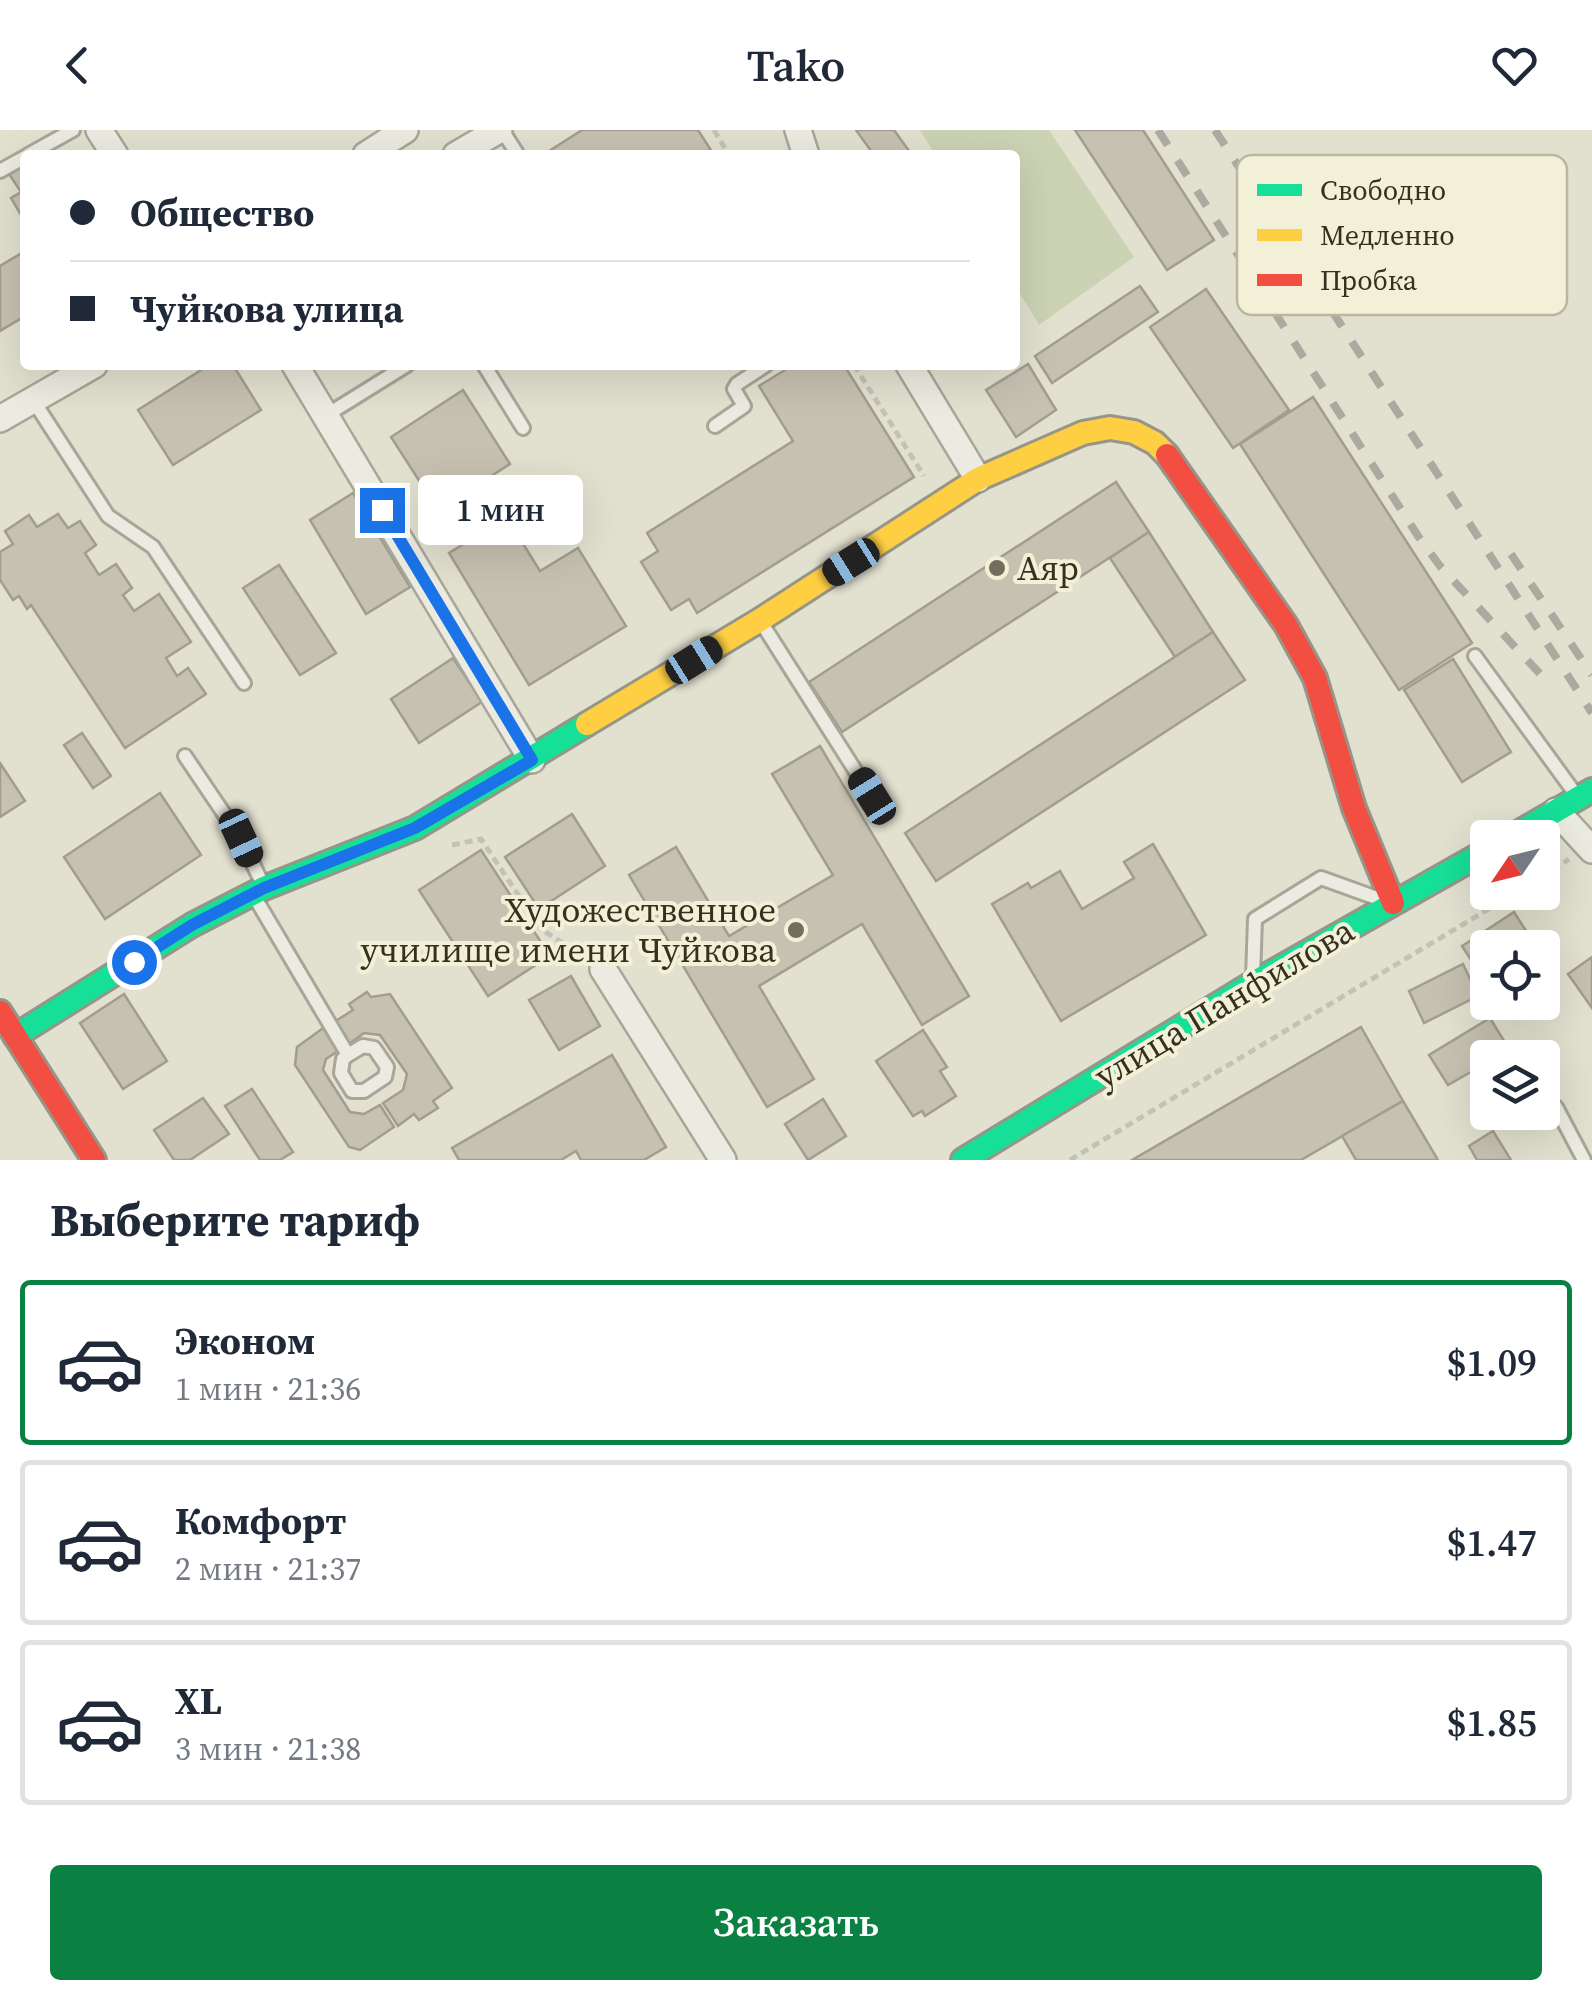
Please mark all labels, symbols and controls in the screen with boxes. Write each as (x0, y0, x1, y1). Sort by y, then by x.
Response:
text: Tako (747, 34, 845, 96)
icon: back (50, 38, 105, 93)
icon: heart (1487, 38, 1542, 93)
legend (1237, 155, 1567, 315)
text: Свободно (1320, 171, 1446, 209)
text: Общество (130, 187, 314, 239)
text: Медленно (1320, 216, 1455, 254)
text: Пробка (1320, 261, 1418, 299)
text: Чуйкова улица (130, 283, 404, 335)
callout: 1 мин (417, 475, 582, 545)
route end (360, 488, 405, 533)
text: 1 мин (456, 488, 545, 532)
car (818, 533, 884, 591)
place label: Аяр (1017, 544, 1079, 592)
marker: Аяр (986, 557, 1008, 579)
car (661, 631, 727, 689)
car (843, 763, 901, 829)
car (215, 804, 267, 872)
north arrow (1470, 820, 1560, 910)
map controls (1470, 820, 1560, 1130)
place label: Художественное училище имени Чуйкова (361, 886, 776, 974)
street label: улица Панфилова (1085, 906, 1363, 1100)
marker: Художественное училище имени Чуйкова (785, 919, 807, 941)
button: locate (1470, 930, 1560, 1020)
route start (112, 940, 157, 985)
button: layers (1470, 1040, 1560, 1130)
text: Выберите тариф (50, 1189, 420, 1251)
text: Эконом (175, 1315, 315, 1367)
icon: car (55, 1318, 145, 1408)
text: $1.09 (1447, 1337, 1537, 1389)
text: 1 мин · 21:36 (175, 1367, 361, 1411)
text: Комфорт (175, 1495, 346, 1547)
icon: car (55, 1498, 145, 1588)
text: $1.47 (1447, 1517, 1537, 1569)
text: 2 мин · 21:37 (175, 1547, 361, 1591)
text: XL (175, 1675, 222, 1727)
icon: car (55, 1678, 145, 1768)
text: $1.85 (1447, 1697, 1537, 1749)
text: 3 мин · 21:38 (175, 1727, 361, 1771)
button: Заказать (50, 1865, 1542, 1980)

